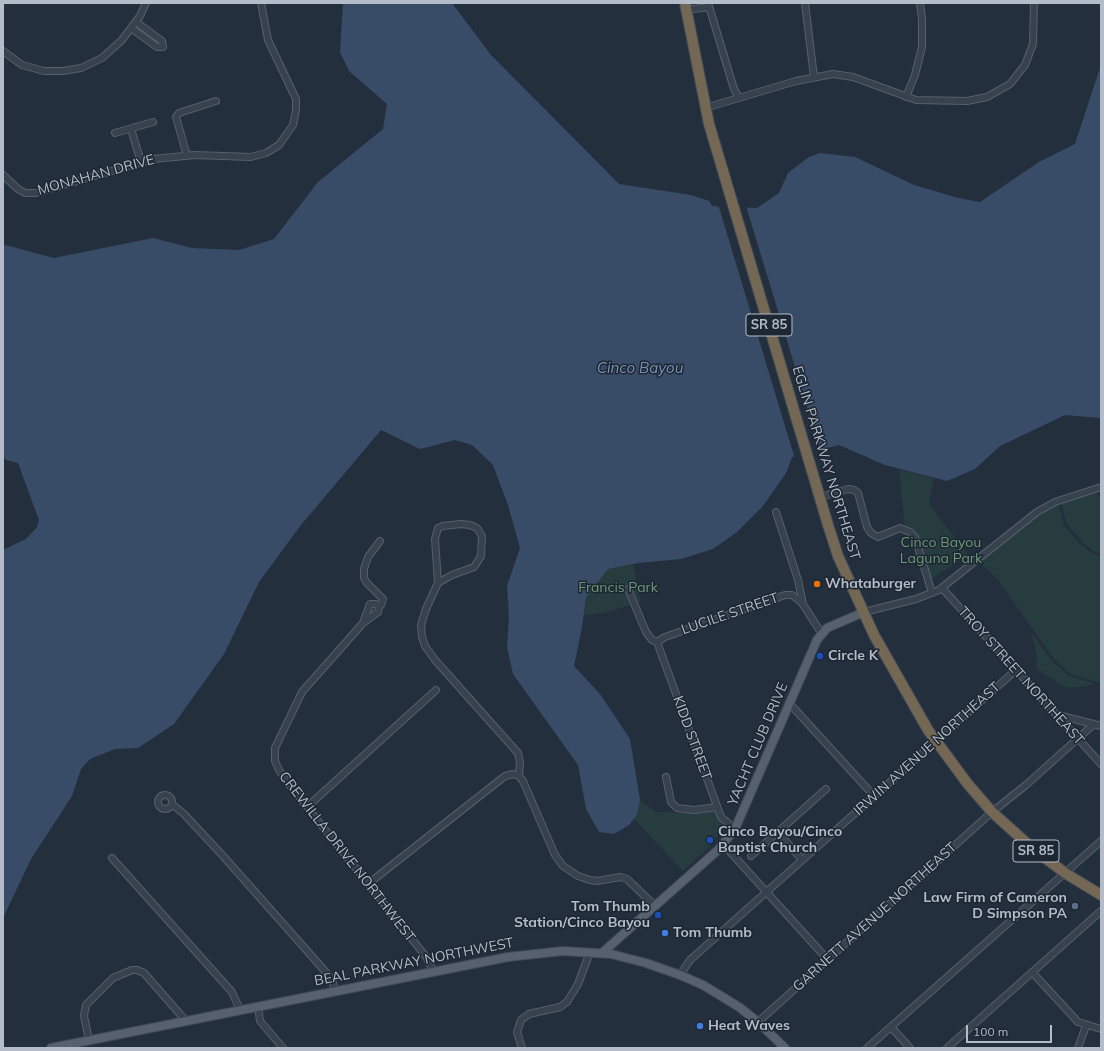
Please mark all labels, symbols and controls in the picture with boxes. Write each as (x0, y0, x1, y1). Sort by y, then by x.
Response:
street label: MONAHAN DRIVE (36, 151, 156, 199)
road number: SR 85 (746, 314, 792, 336)
water label: Cinco Bayou (597, 359, 683, 377)
street label: EGLIN PARKWAY NORTHEAST (788, 364, 864, 562)
park label: Cinco Bayou Laguna Park (900, 535, 982, 568)
place label: Whataburger (825, 576, 916, 592)
marker: Whataburger (812, 579, 822, 589)
park label: Francis Park (578, 580, 658, 596)
street label: LUCILE STREET (679, 590, 781, 638)
street label: TROY STREET NORTHEAST (954, 603, 1088, 749)
place label: Circle K (828, 648, 878, 664)
marker: Circle K (815, 651, 825, 661)
street label: IRWIN AVENUE NORTHEAST (850, 679, 1004, 819)
street label: YACHT CLUB DRIVE (724, 680, 792, 808)
street label: KIDD STREET (669, 694, 715, 782)
street label: CREWILLA DRIVE NORTHWEST (275, 769, 419, 945)
place label: Cinco Bayou/Cinco Baptist Church (718, 824, 842, 856)
marker: Cinco Bayou/Cinco Baptist Church (705, 835, 715, 845)
street label: GARNETT AVENUE NORTHEAST (790, 839, 960, 995)
road number: SR 85 (1013, 840, 1059, 862)
place label: Law Firm of Cameron D Simpson PA (923, 890, 1067, 922)
place label: Tom Thumb Station/Cinco Bayou (514, 899, 650, 932)
marker: Law Firm of Cameron D Simpson PA (1070, 901, 1080, 911)
marker: Tom Thumb Station/Cinco Bayou (653, 910, 663, 920)
place label: Tom Thumb (673, 925, 752, 941)
marker: Tom Thumb (660, 928, 670, 938)
street label: BEAL PARKWAY NORTHWEST (313, 934, 515, 990)
scale bar (968, 1017, 1054, 1043)
place label: Heat Waves (708, 1018, 790, 1034)
marker: Heat Waves (695, 1021, 705, 1031)
text: 100 m (973, 1024, 1008, 1039)

